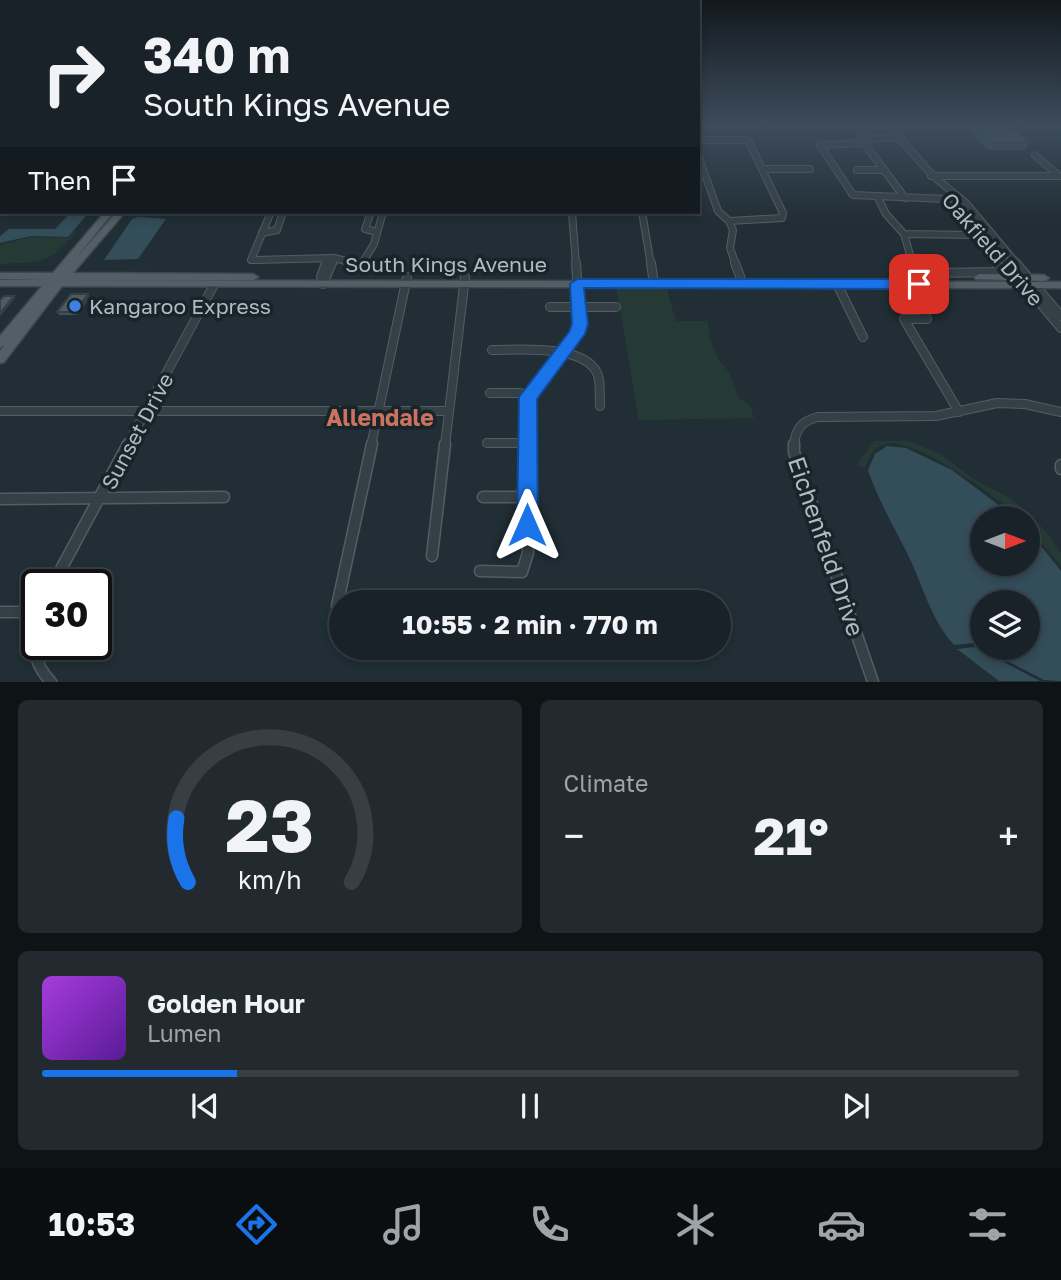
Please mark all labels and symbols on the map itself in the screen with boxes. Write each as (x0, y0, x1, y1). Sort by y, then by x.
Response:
street label: Oakfield Drive (937, 187, 1049, 311)
street label: South Kings Avenue (345, 251, 547, 277)
pin (889, 254, 949, 314)
place label: Kangaroo Express (89, 293, 271, 319)
marker: Kangaroo Express (67, 298, 83, 314)
street label: Sunset Drive (95, 368, 179, 494)
district label: Allendale (326, 403, 434, 431)
street label: Eichenfeld Drive (783, 453, 871, 639)
position arrow (490, 488, 564, 562)
north arrow (970, 506, 1040, 576)
speed limit sign: 30 (21, 569, 112, 660)

